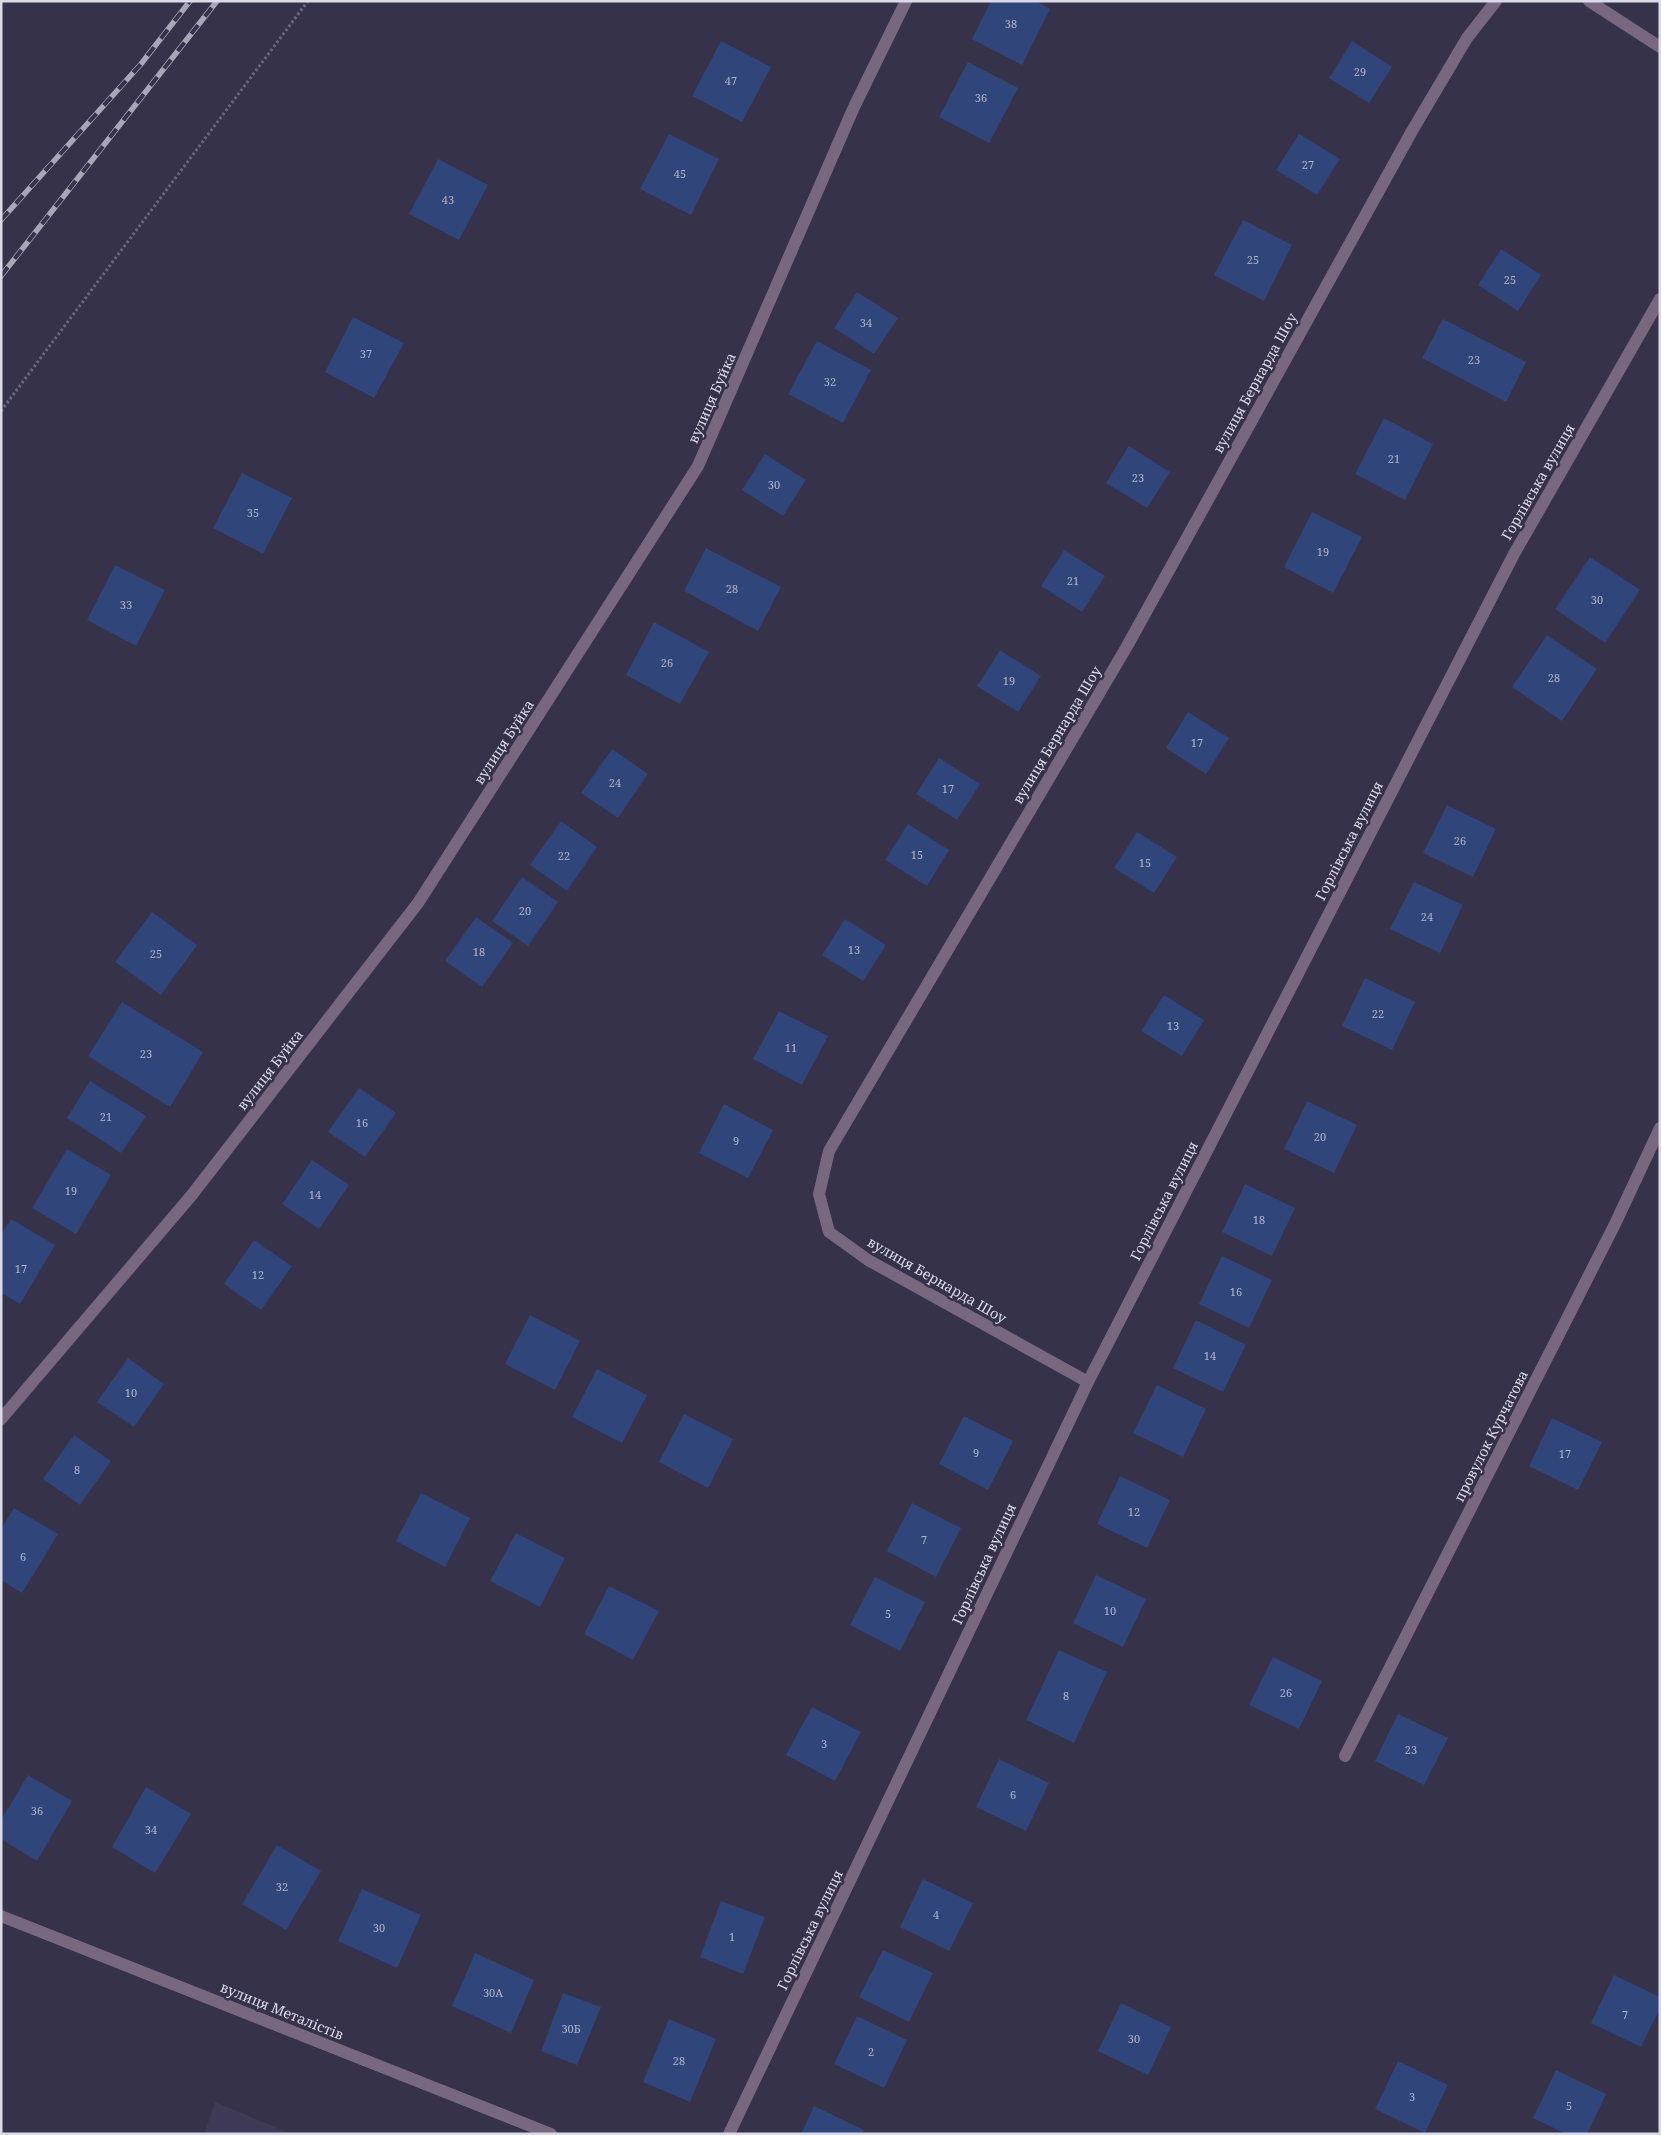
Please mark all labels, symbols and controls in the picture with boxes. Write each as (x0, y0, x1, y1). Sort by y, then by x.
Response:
house number: 38 (1005, 16, 1017, 31)
house number: 29 (1354, 64, 1366, 79)
house number: 47 (725, 73, 737, 88)
house number: 36 (975, 90, 987, 105)
house number: 27 (1302, 157, 1314, 172)
house number: 45 (674, 166, 686, 181)
house number: 43 (442, 192, 454, 207)
house number: 25 (1247, 252, 1259, 267)
house number: 25 (1504, 272, 1516, 287)
street label: вулиця Бернарда Шоу (1208, 309, 1301, 456)
house number: 34 (860, 315, 872, 330)
house number: 37 (360, 346, 372, 361)
street label: вулиця Буйка (683, 350, 740, 446)
house number: 23 (1468, 352, 1480, 367)
house number: 32 (824, 374, 836, 389)
street label: Горлівська вулиця (1497, 420, 1579, 543)
house number: 21 (1388, 451, 1400, 466)
house number: 23 (1132, 470, 1144, 485)
house number: 30 (768, 477, 780, 492)
house number: 35 (247, 505, 259, 520)
house number: 19 (1317, 544, 1329, 559)
house number: 21 (1067, 573, 1079, 588)
house number: 28 (726, 581, 738, 596)
house number: 30 (1591, 592, 1603, 607)
house number: 33 (120, 597, 132, 612)
house number: 26 (661, 655, 673, 670)
street label: вулиця Бернарда Шоу (1008, 662, 1105, 807)
house number: 28 (1548, 670, 1560, 685)
house number: 19 (1003, 673, 1015, 688)
street label: вулиця Буйка (469, 696, 538, 788)
house number: 17 (1191, 735, 1203, 750)
house number: 24 (609, 775, 621, 790)
street label: Горлівська вулиця (1310, 778, 1387, 904)
house number: 17 (942, 781, 954, 796)
house number: 26 (1454, 833, 1466, 848)
house number: 15 (911, 847, 923, 862)
house number: 22 (558, 848, 570, 863)
house number: 15 (1139, 855, 1151, 870)
house number: 20 (519, 903, 531, 918)
house number: 24 (1421, 909, 1433, 924)
house number: 13 (848, 942, 860, 957)
house number: 18 (473, 944, 485, 959)
house number: 25 (150, 946, 162, 961)
house number: 22 (1372, 1006, 1384, 1021)
house number: 13 (1167, 1018, 1179, 1033)
street label: вулиця Буйка (232, 1026, 307, 1114)
house number: 11 (785, 1040, 797, 1055)
house number: 23 (140, 1046, 152, 1061)
house number: 21 (100, 1109, 112, 1124)
house number: 16 (356, 1115, 368, 1130)
house number: 20 (1314, 1129, 1326, 1144)
house number: 9 (733, 1133, 739, 1148)
street label: Горлівська вулиця (1125, 1138, 1202, 1264)
house number: 19 (65, 1183, 77, 1198)
house number: 14 (309, 1187, 321, 1202)
house number: 18 (1253, 1212, 1265, 1227)
street label: вулиця Бернарда Шоу (864, 1232, 1010, 1327)
house number: 17 (15, 1261, 27, 1276)
house number: 12 (252, 1267, 264, 1282)
house number: 16 (1230, 1284, 1242, 1299)
house number: 14 (1204, 1348, 1216, 1363)
street label: провулок Курчатова (1449, 1367, 1532, 1505)
house number: 10 (125, 1385, 137, 1400)
house number: 9 (973, 1445, 979, 1460)
house number: 17 (1559, 1446, 1571, 1461)
house number: 8 (74, 1462, 80, 1477)
street label: Горлівська вулиця (947, 1500, 1020, 1627)
house number: 12 (1128, 1504, 1140, 1519)
house number: 7 (921, 1532, 927, 1547)
house number: 6 (20, 1549, 26, 1564)
house number: 10 (1104, 1603, 1116, 1618)
house number: 5 (885, 1606, 891, 1621)
house number: 26 (1280, 1685, 1292, 1700)
house number: 8 (1063, 1688, 1069, 1703)
house number: 3 (821, 1736, 827, 1751)
house number: 23 (1405, 1742, 1417, 1757)
house number: 6 (1010, 1787, 1016, 1802)
house number: 36 (31, 1803, 43, 1818)
house number: 34 (145, 1822, 157, 1837)
street label: Горлівська вулиця (772, 1867, 847, 1993)
house number: 32 (276, 1879, 288, 1894)
house number: 4 (933, 1907, 939, 1922)
house number: 30 (373, 1920, 385, 1935)
house number: 1 (729, 1929, 735, 1944)
street label: вулиця Металістів (218, 1977, 347, 2044)
house number: 30А (483, 1985, 503, 2000)
house number: 7 (1622, 2007, 1628, 2022)
house number: 30Б (561, 2021, 581, 2036)
house number: 30 (1128, 2031, 1140, 2046)
house number: 2 (868, 2044, 874, 2059)
house number: 28 (673, 2053, 685, 2068)
house number: 3 (1409, 2089, 1415, 2104)
house number: 5 (1566, 2098, 1572, 2113)

